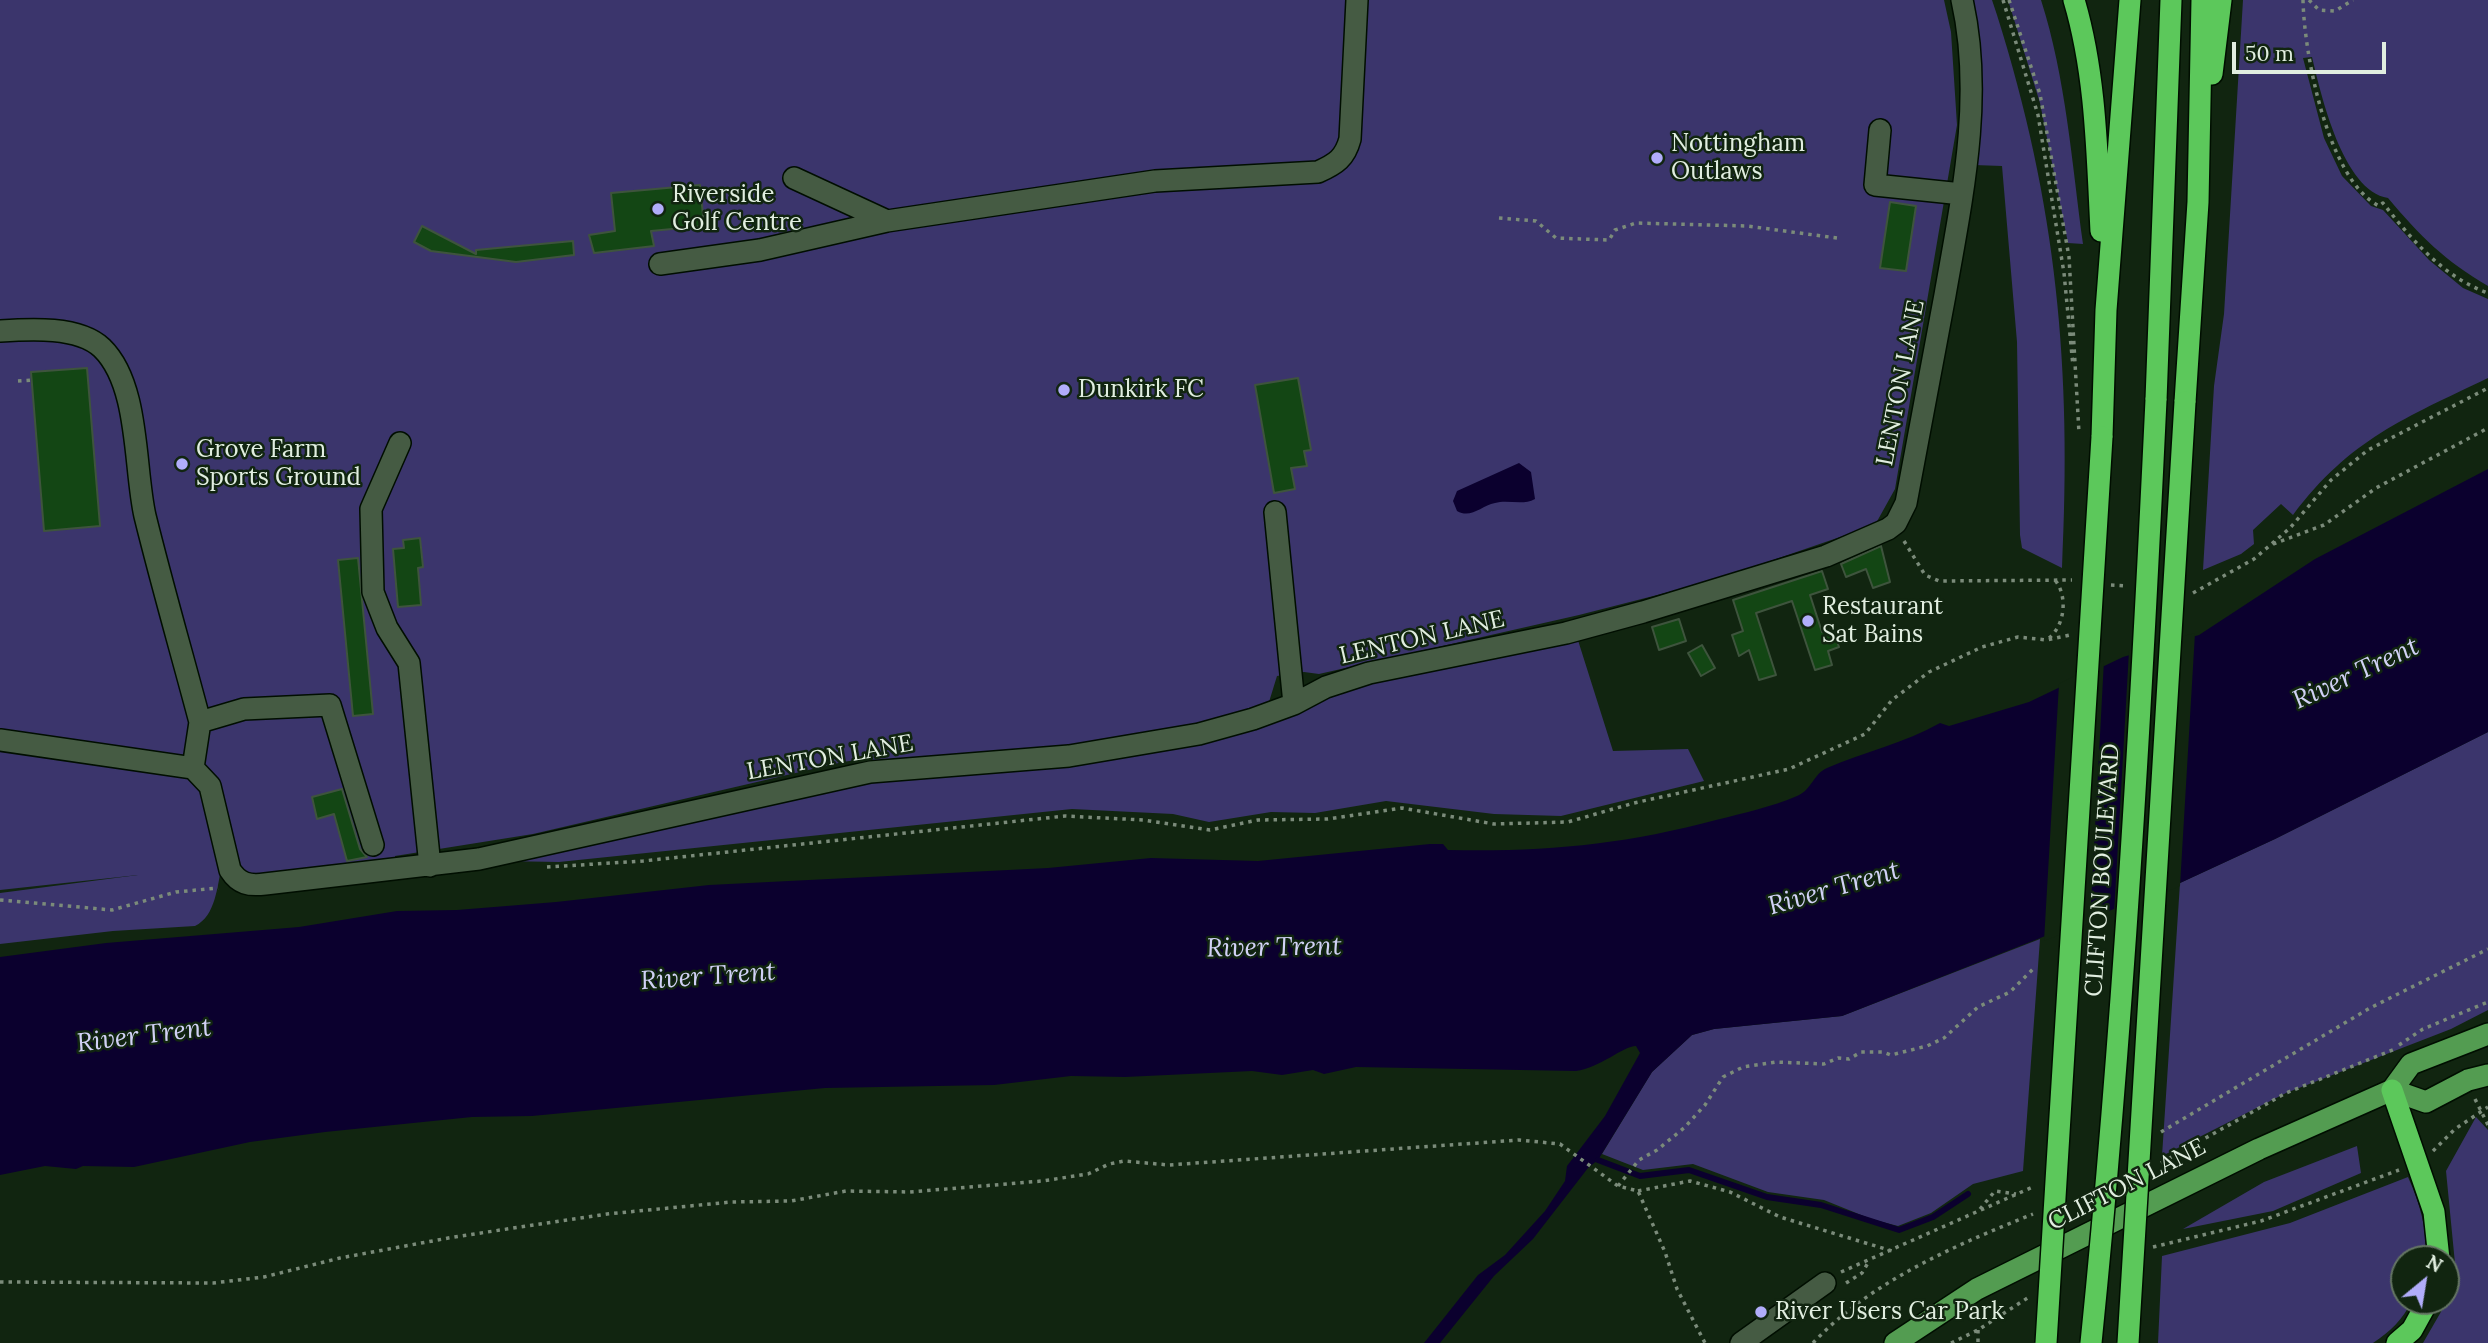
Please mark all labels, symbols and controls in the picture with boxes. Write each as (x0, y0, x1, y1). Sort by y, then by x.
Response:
scale bar (2236, 28, 2390, 72)
text: 50 m (2245, 40, 2294, 67)
place label: Nottingham Outlaws (1671, 130, 1805, 186)
marker: Nottingham Outlaws (1649, 150, 1665, 166)
place label: Riverside Golf Centre (672, 181, 802, 237)
marker: Riverside Golf Centre (650, 201, 666, 217)
street label: LENTON LANE (1871, 298, 1931, 468)
place label: Dunkirk FC (1078, 376, 1204, 404)
marker: Dunkirk FC (1056, 382, 1072, 398)
place label: Grove Farm Sports Ground (196, 436, 361, 492)
marker: Grove Farm Sports Ground (174, 456, 190, 472)
place label: Restaurant Sat Bains (1822, 593, 1943, 649)
street label: LENTON LANE (1337, 605, 1507, 671)
marker: Restaurant Sat Bains (1800, 613, 1816, 629)
water label: River Trent (2288, 631, 2424, 717)
street label: LENTON LANE (745, 729, 915, 787)
street label: CLIFTON BOULEVARD (2080, 742, 2126, 998)
water label: River Trent (1765, 855, 1903, 923)
water label: River Trent (1206, 931, 1342, 965)
water label: River Trent (639, 957, 777, 997)
water label: River Trent (75, 1012, 213, 1060)
street label: CLIFTON LANE (2043, 1133, 2211, 1237)
north arrow (2390, 1245, 2460, 1315)
text: N (2422, 1249, 2447, 1278)
place label: River Users Car Park (1775, 1298, 2004, 1326)
marker: River Users Car Park (1753, 1304, 1769, 1320)

